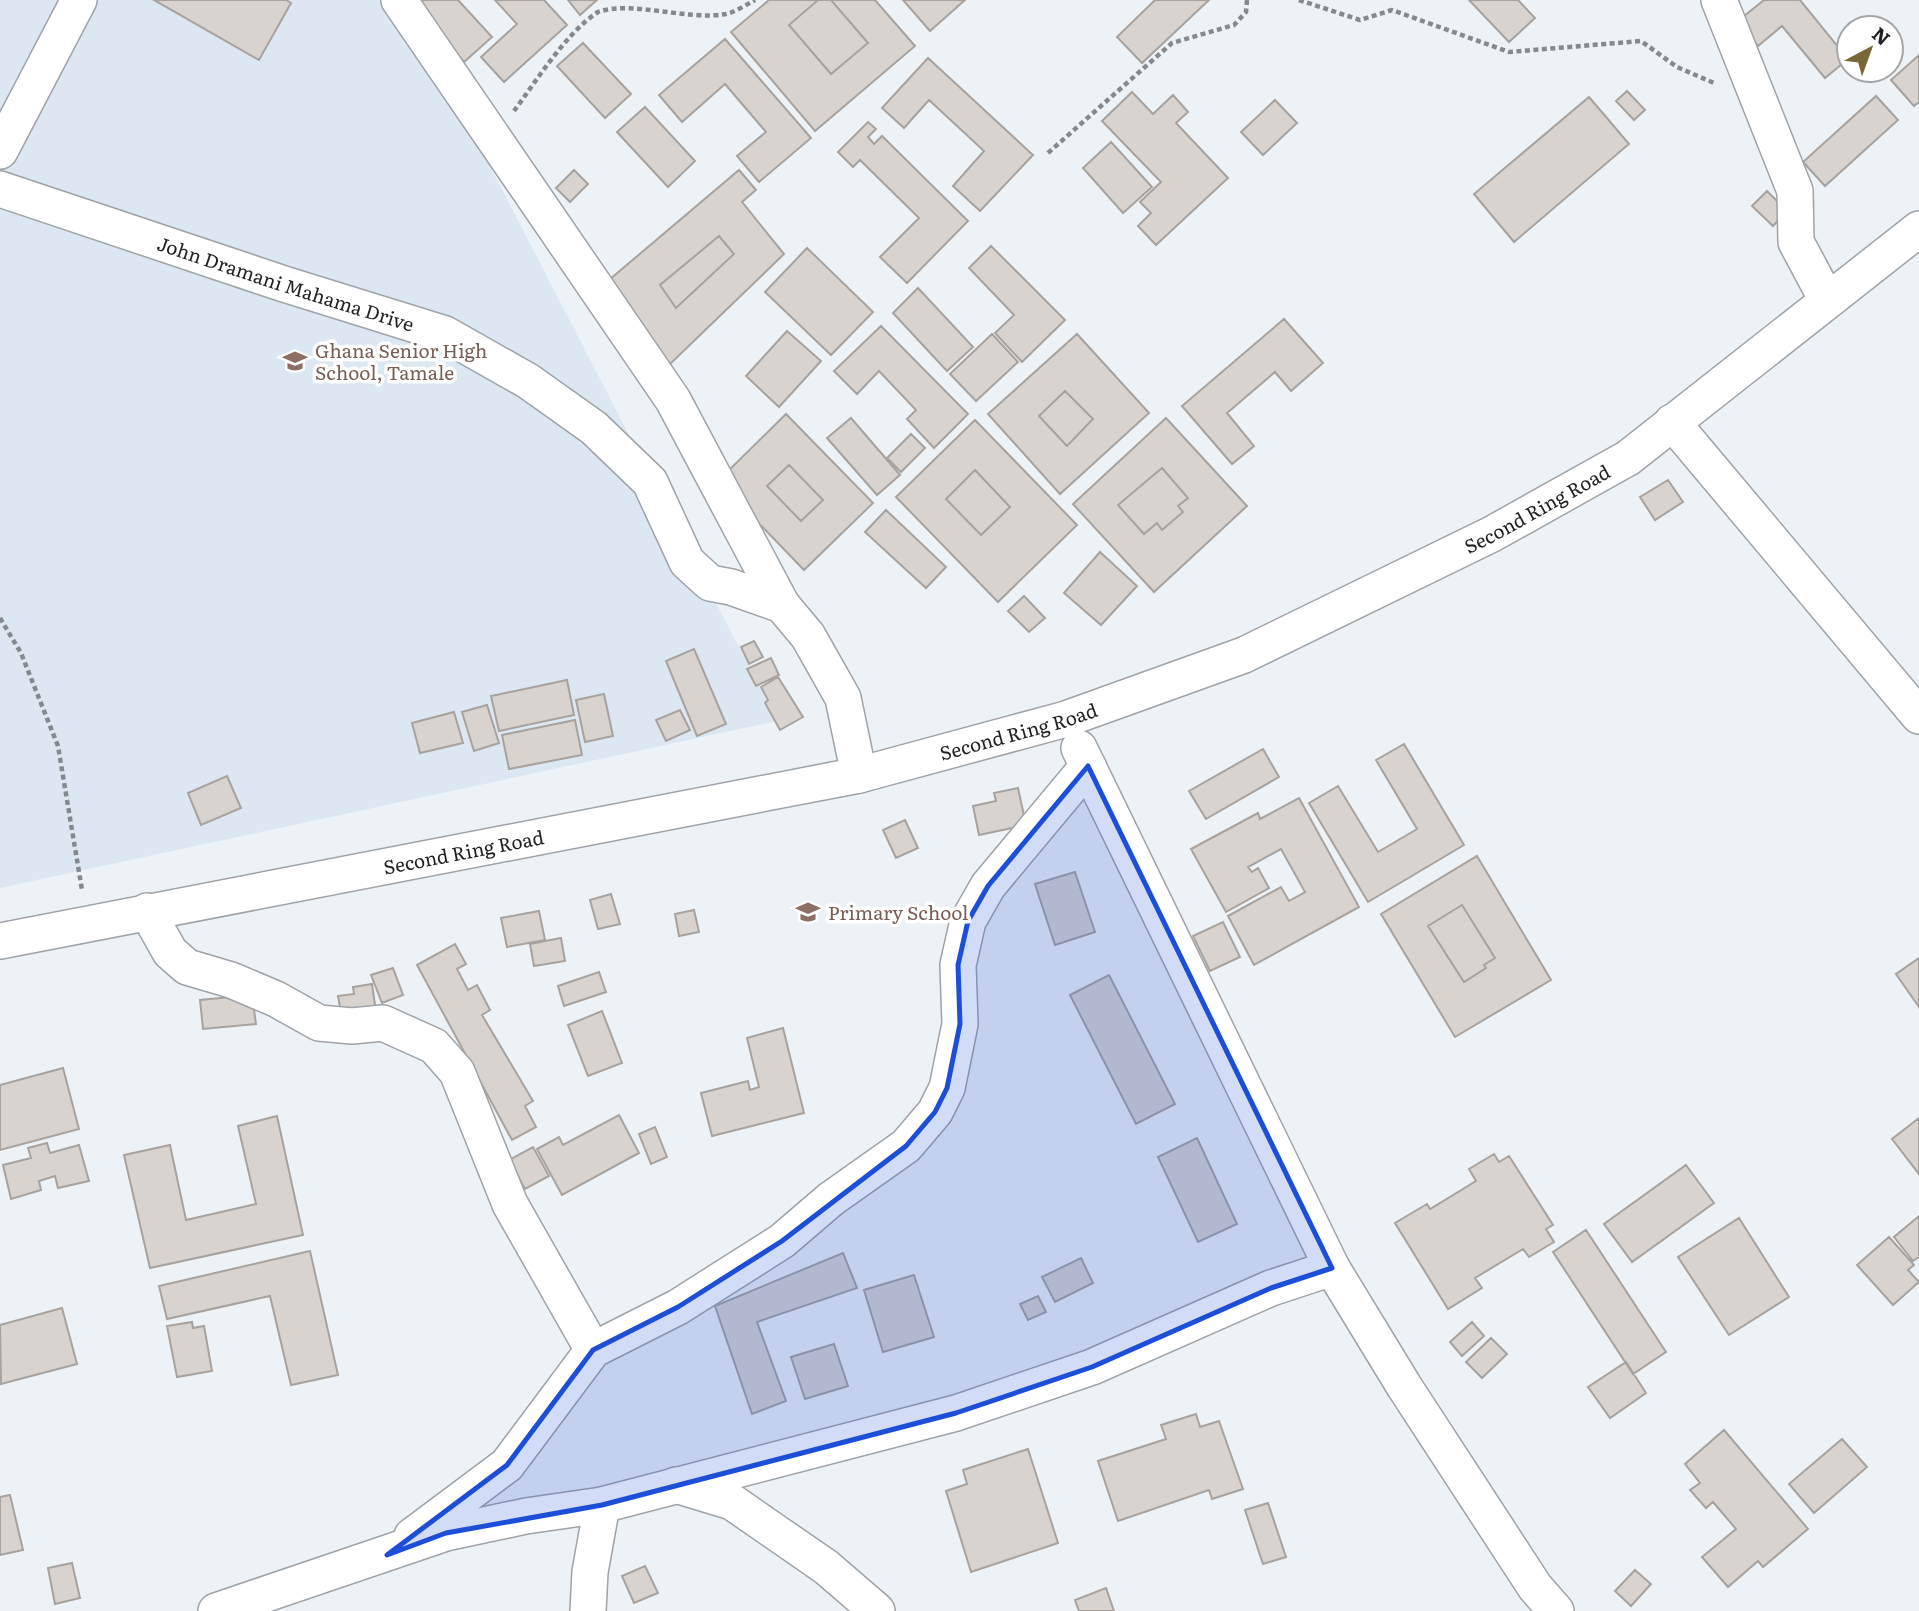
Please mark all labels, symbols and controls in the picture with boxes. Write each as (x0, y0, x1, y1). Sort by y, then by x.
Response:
north arrow (1835, 14, 1905, 84)
text: N (1867, 20, 1897, 51)
street label: John Dramani Mahama Drive (154, 229, 418, 338)
place label: Ghana Senior High School, Tamale (315, 336, 487, 386)
school or university icon: Ghana Senior High School, Tamale (281, 347, 309, 375)
street label: Second Ring Road (1459, 457, 1615, 560)
street label: Second Ring Road (936, 695, 1101, 767)
street label: Second Ring Road (381, 822, 546, 881)
school or university icon: Primary School (794, 898, 822, 926)
place label: Primary School (828, 898, 969, 926)

